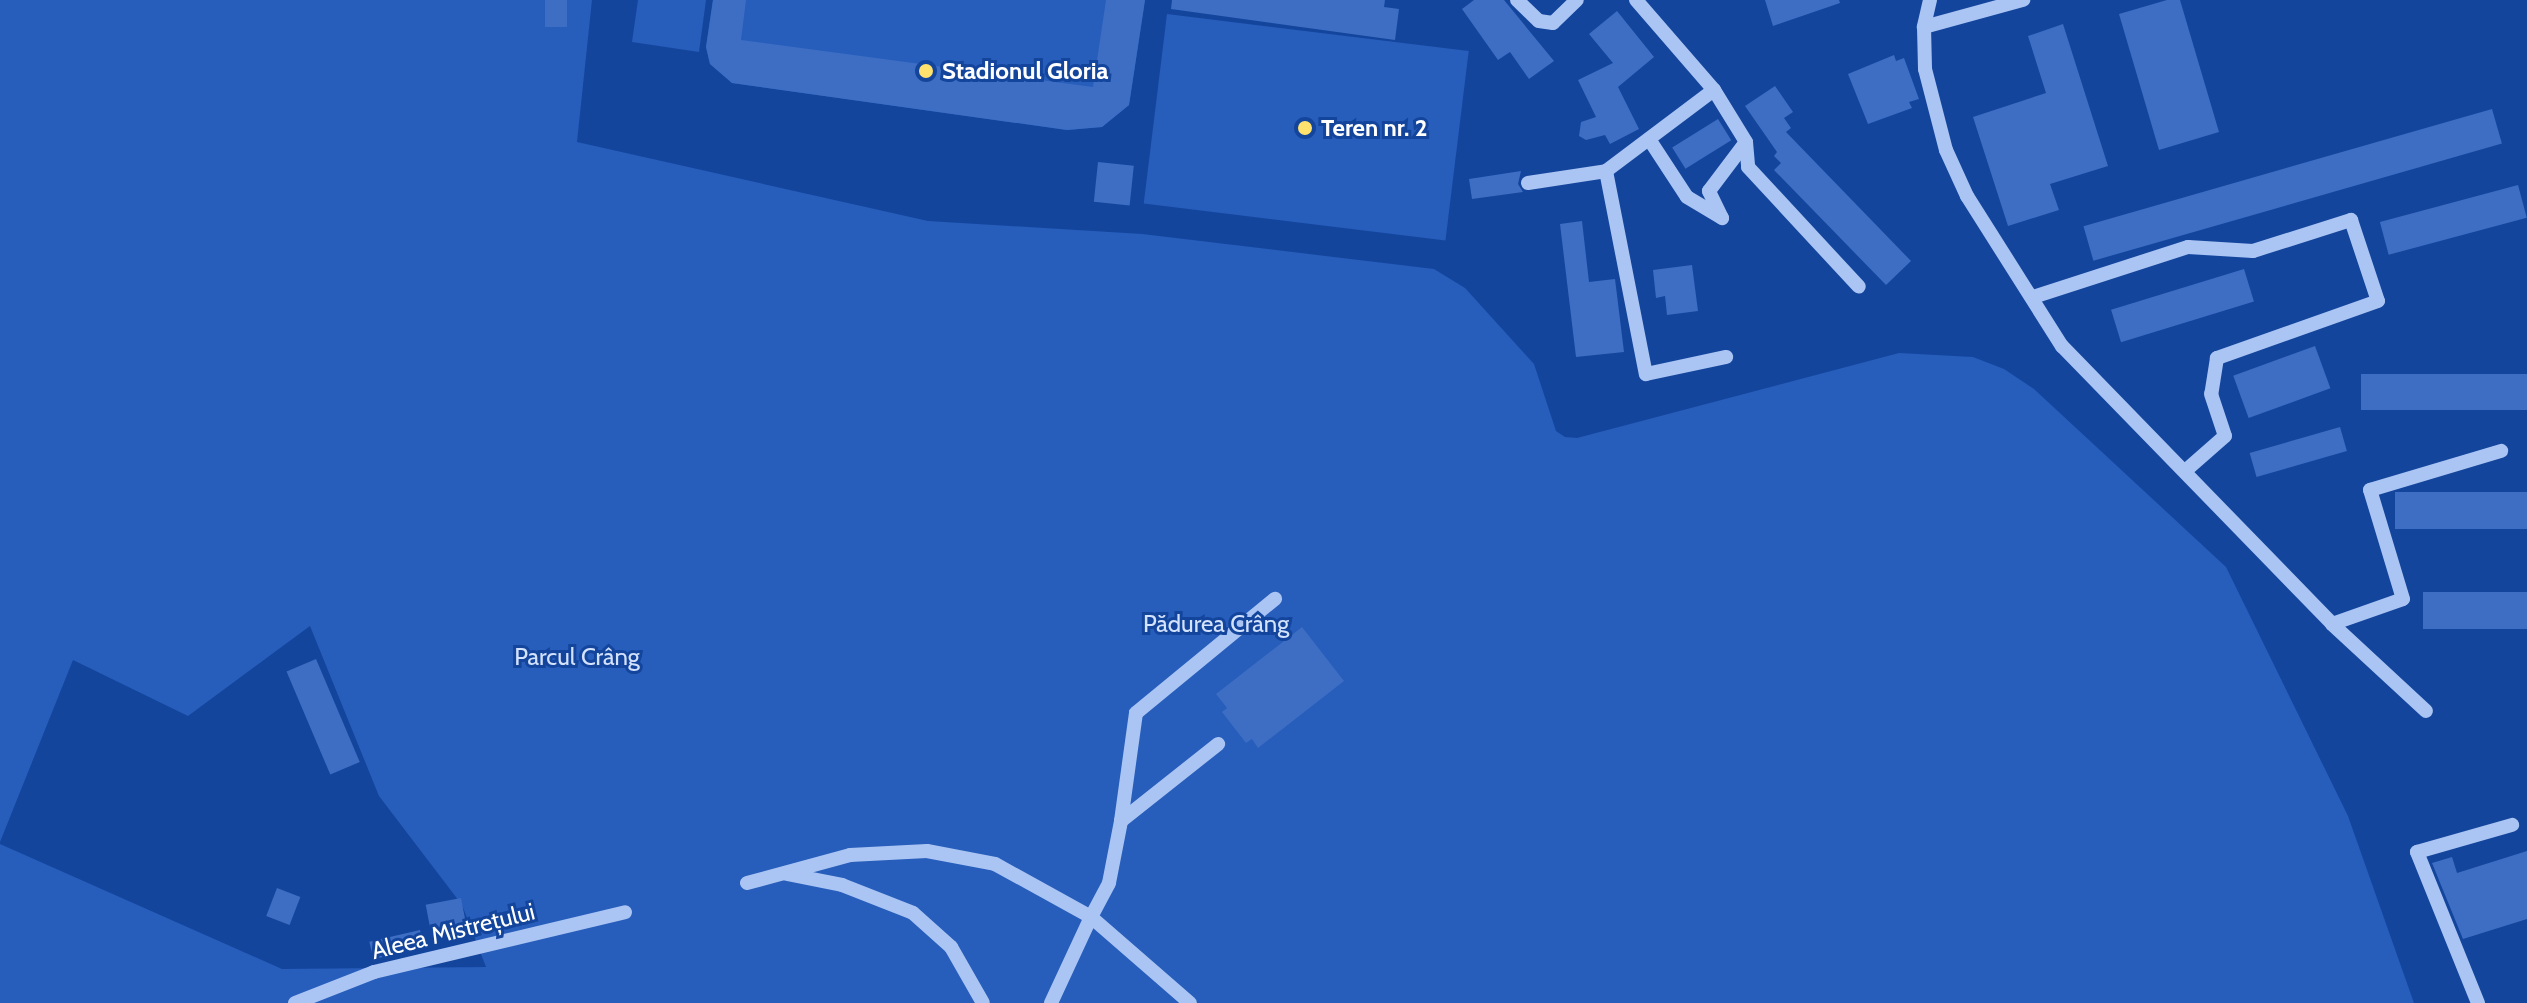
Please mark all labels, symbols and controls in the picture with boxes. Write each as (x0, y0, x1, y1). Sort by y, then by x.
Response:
place label: Stadionul Gloria (942, 57, 1108, 85)
marker: Stadionul Gloria (917, 62, 935, 80)
place label: Teren nr. 2 (1321, 114, 1428, 142)
marker: Teren nr. 2 (1296, 119, 1314, 137)
park label: Pădurea Crâng (1143, 610, 1289, 638)
park label: Parcul Crâng (514, 643, 640, 671)
street label: Aleea Mistrețului (368, 897, 538, 965)

